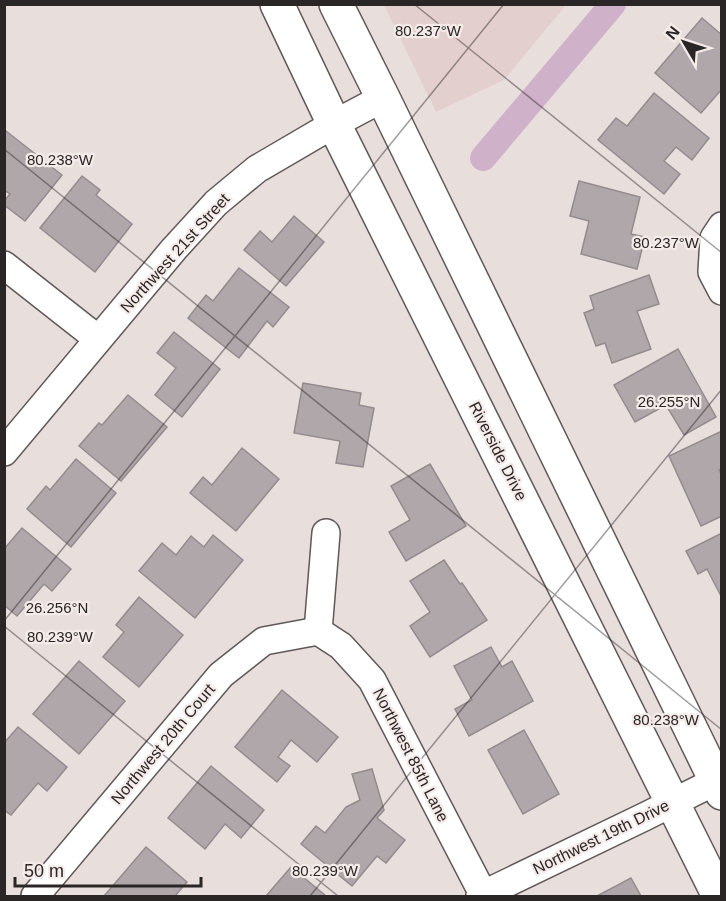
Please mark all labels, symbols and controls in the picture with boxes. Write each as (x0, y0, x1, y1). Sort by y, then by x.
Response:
north arrow (654, 12, 714, 72)
text: 80.237°W (395, 22, 462, 39)
text: N (662, 23, 683, 43)
text: 80.238°W (27, 151, 94, 168)
street label: Northwest 21st Street (117, 190, 233, 316)
text: 80.237°W (633, 234, 700, 251)
text: 26.255°N (638, 393, 700, 410)
street label: Riverside Drive (466, 399, 530, 503)
text: 26.256°N (26, 599, 88, 616)
text: 80.239°W (27, 628, 94, 645)
street label: Northwest 20th Court (108, 680, 218, 807)
street label: Northwest 85th Lane (370, 685, 452, 825)
text: 80.238°W (633, 711, 700, 728)
street label: Northwest 19th Drive (530, 797, 672, 877)
scale bar (15, 850, 201, 888)
text: 50 m (24, 861, 64, 881)
text: 80.239°W (292, 862, 359, 879)

